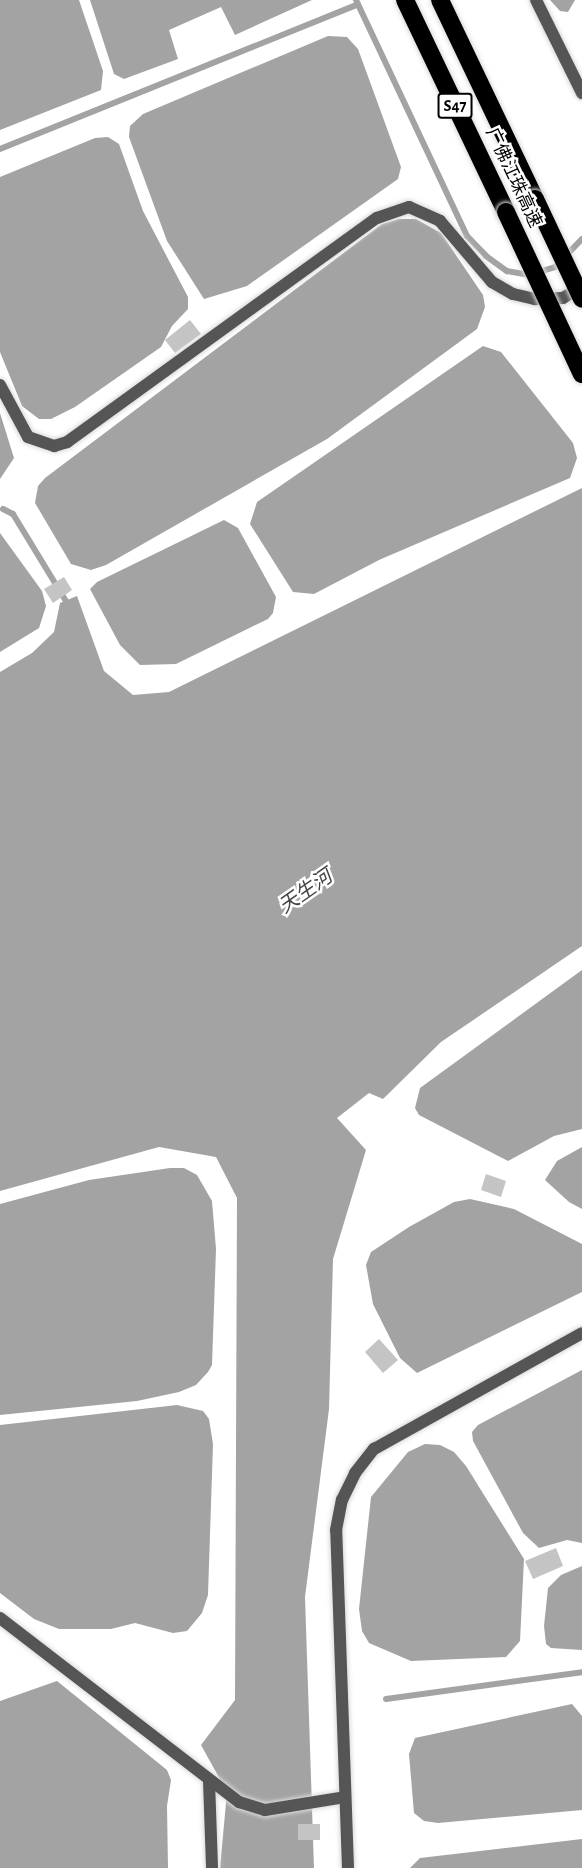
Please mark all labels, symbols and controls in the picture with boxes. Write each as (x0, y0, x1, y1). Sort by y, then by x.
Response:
road number: S47 (437, 93, 473, 119)
street label: 广佛江珠高速 (480, 124, 546, 232)
water label: 天生河 (275, 865, 337, 919)

